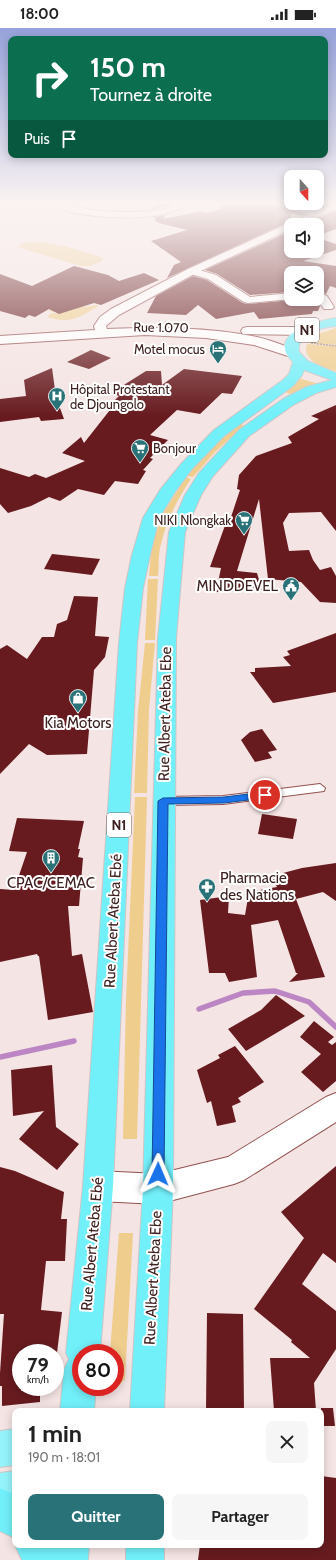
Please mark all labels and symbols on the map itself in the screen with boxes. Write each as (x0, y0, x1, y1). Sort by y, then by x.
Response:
north arrow (284, 170, 324, 210)
road number: N1 (295, 318, 319, 342)
street label: Rue 1.070 (133, 319, 189, 335)
hotel icon: Motel mocus (208, 339, 228, 364)
place label: Motel mocus (134, 341, 206, 357)
place label: Hôpital Protestant de Djoungolo (70, 381, 170, 413)
hospital icon: Hôpital Protestant de Djoungolo (47, 386, 67, 411)
supermarket icon: Bonjour (130, 438, 150, 463)
place label: Bonjour (153, 440, 197, 457)
supermarket icon: NIKI Nlongkak (234, 510, 254, 535)
place label: NIKI Nlongkak (154, 512, 231, 528)
public building icon: MINDDEVEL (281, 576, 301, 601)
place label: MINDDEVEL (196, 577, 278, 595)
street label: Rue Albert Ateba Ebe (155, 646, 175, 781)
shop icon: Kia Motors (68, 688, 88, 713)
place label: Kia Motors (45, 714, 111, 732)
pin (248, 778, 282, 812)
road number: N1 (107, 813, 131, 837)
building icon: CPAC/CEMAC (41, 848, 61, 873)
street label: Rue Albert Ateba Ebé (100, 853, 126, 989)
place label: Pharmacie des Nations (220, 869, 294, 904)
place label: CPAC/CEMAC (7, 874, 95, 892)
pharmacy icon: Pharmacie des Nations (197, 877, 217, 902)
position arrow (137, 1153, 179, 1195)
street label: Rue Albert Ateba Ebé (77, 1176, 107, 1312)
street label: Rue Albert Ateba Ebe (140, 1210, 166, 1346)
speed limit sign: 80 (72, 1344, 124, 1396)

